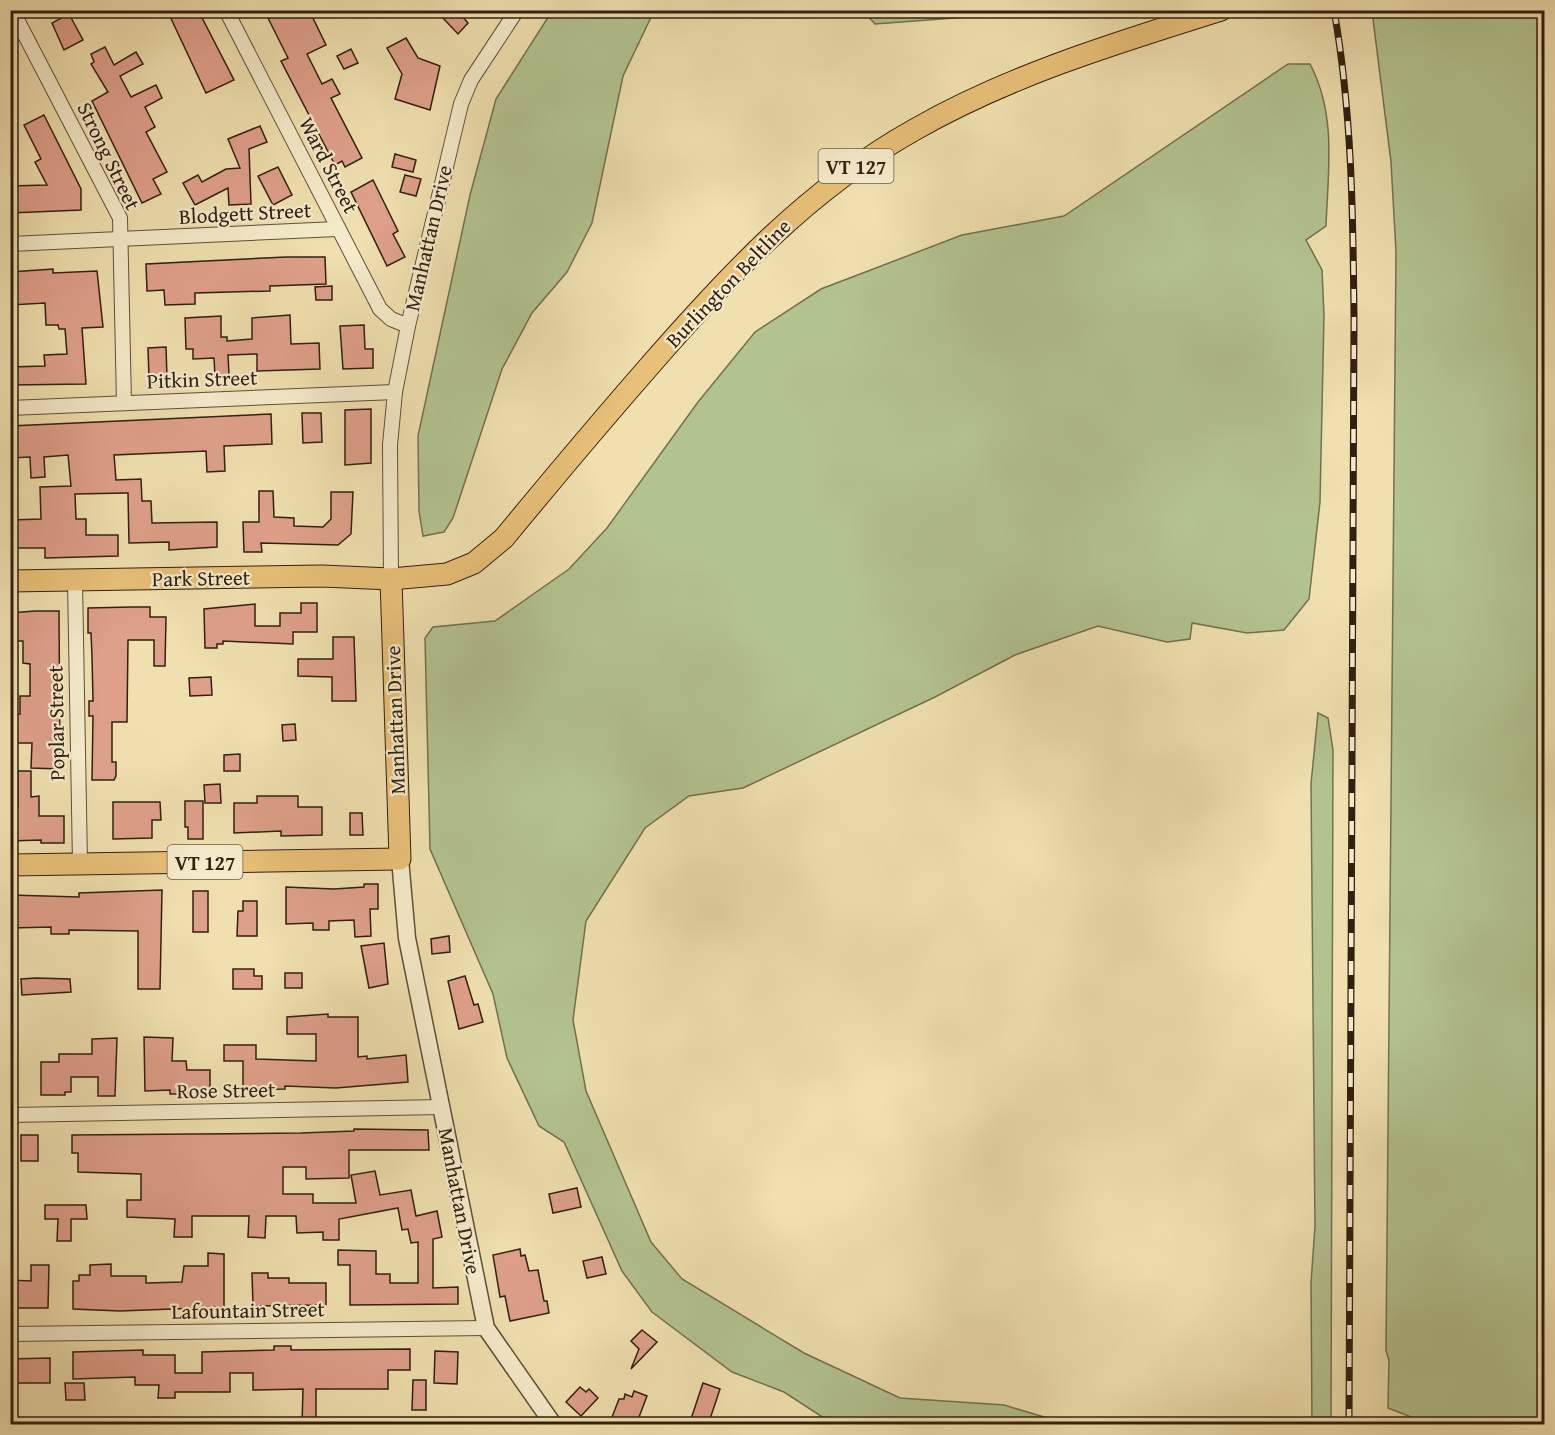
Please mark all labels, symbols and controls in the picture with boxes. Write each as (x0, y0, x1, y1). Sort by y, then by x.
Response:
street label: Strong Street (69, 97, 149, 216)
street label: Ward Street (291, 111, 367, 219)
road number: VT 127 (818, 149, 894, 183)
street label: Manhattan Drive (396, 162, 460, 314)
street label: Blodgett Street (178, 194, 313, 232)
street label: Burlington Beltline (658, 211, 798, 355)
street label: Pitkin Street (146, 362, 258, 396)
street label: Park Street (152, 562, 251, 594)
street label: Manhattan Drive (377, 645, 413, 795)
street label: Poplar Street (39, 664, 73, 781)
road number: VT 127 (168, 845, 242, 879)
street label: Rose Street (176, 1074, 276, 1106)
street label: Manhattan Drive (431, 1125, 489, 1277)
street label: Lafountain Street (171, 1293, 326, 1327)

